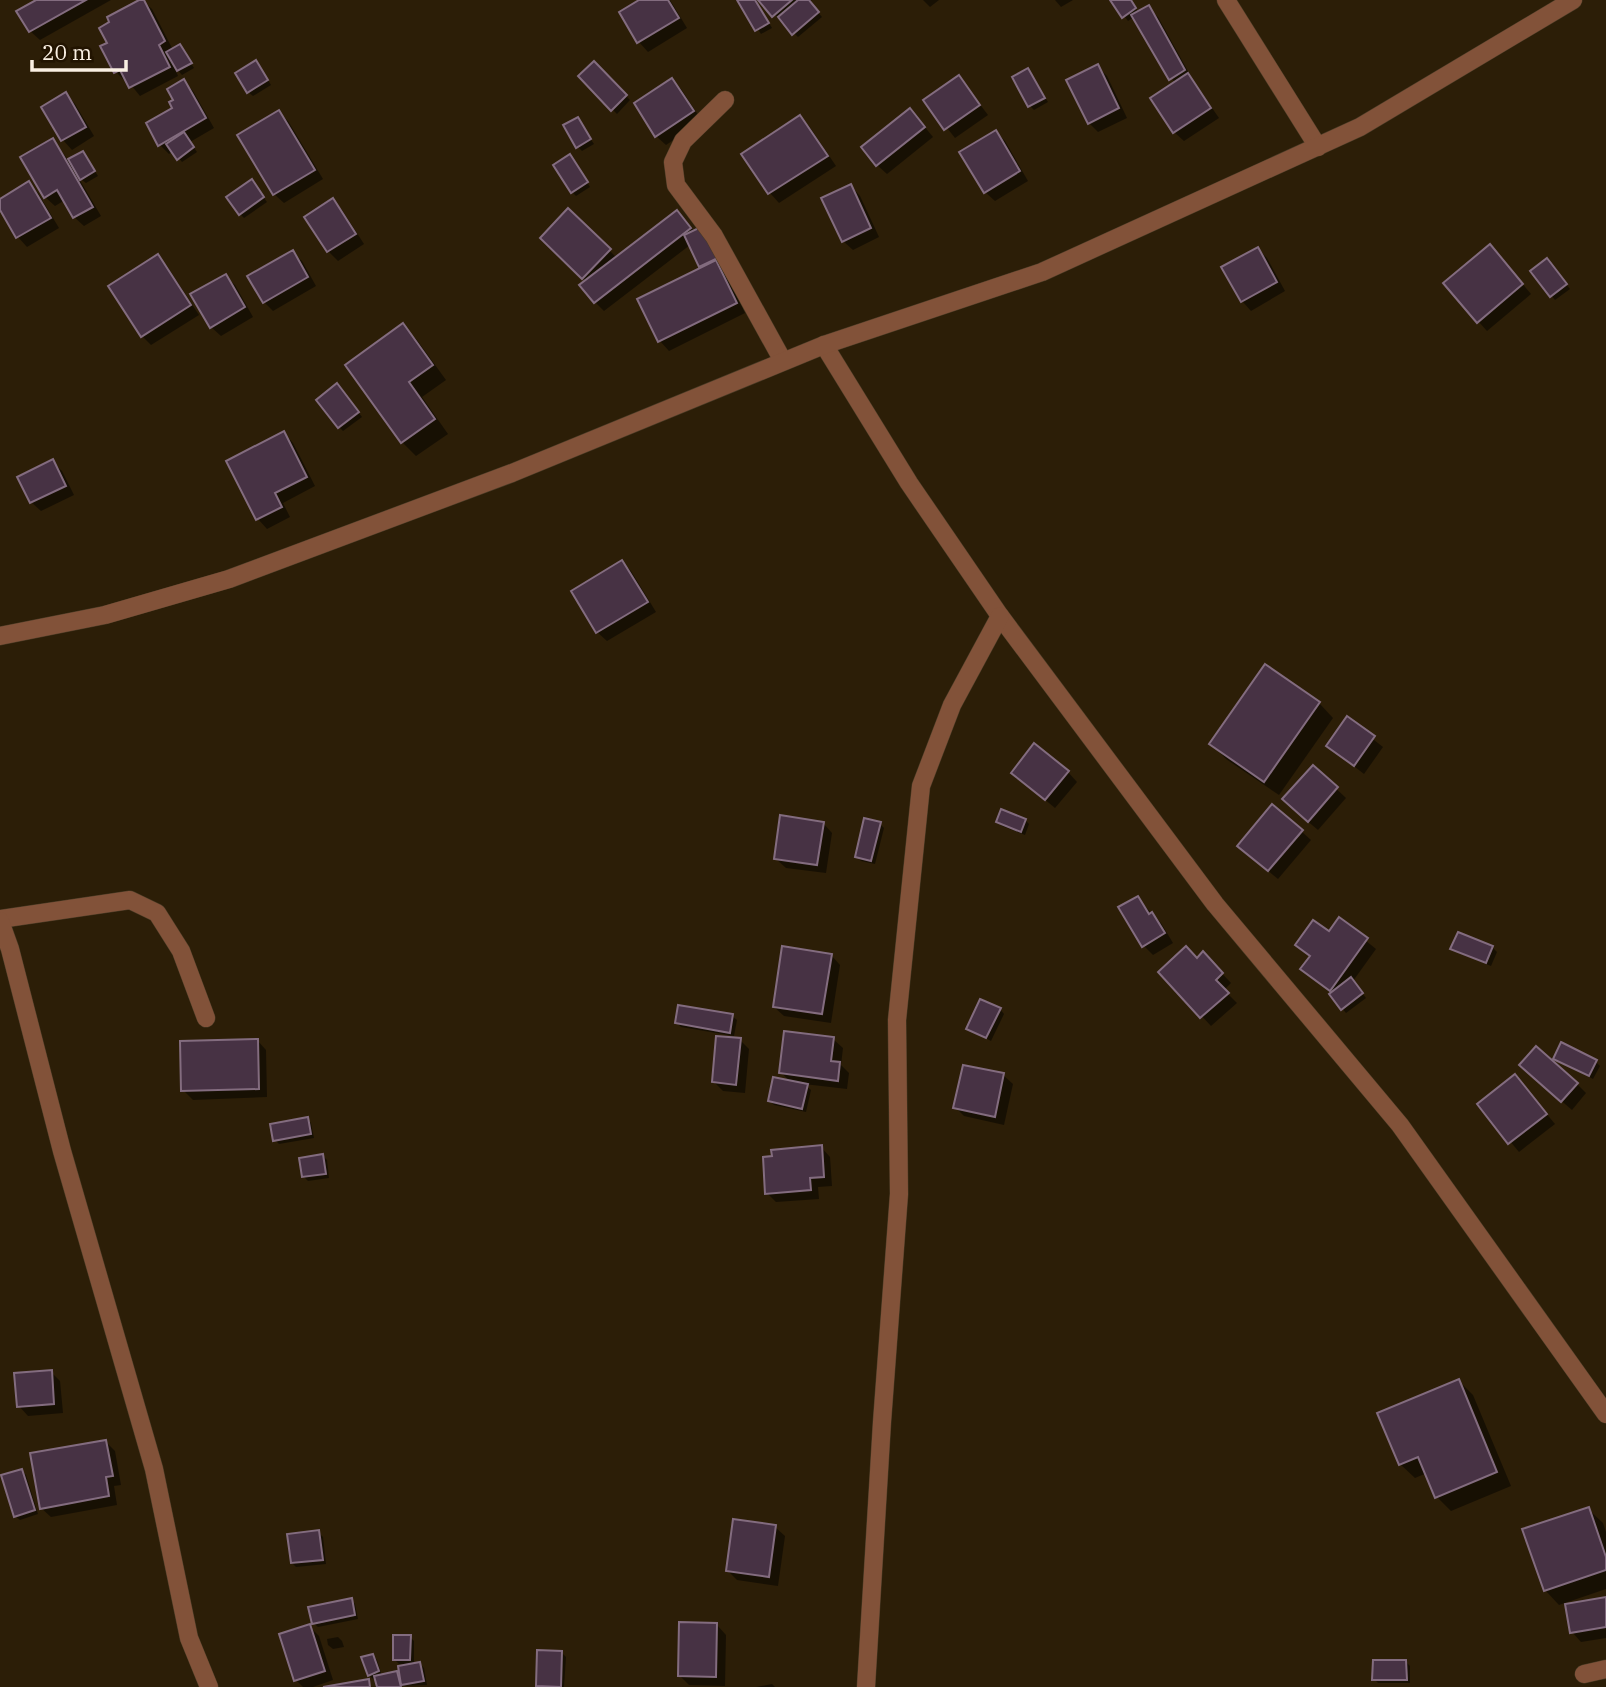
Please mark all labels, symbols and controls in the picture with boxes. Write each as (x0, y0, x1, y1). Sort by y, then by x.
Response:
scale bar (32, 28, 126, 72)
text: 20 m (42, 38, 92, 66)

